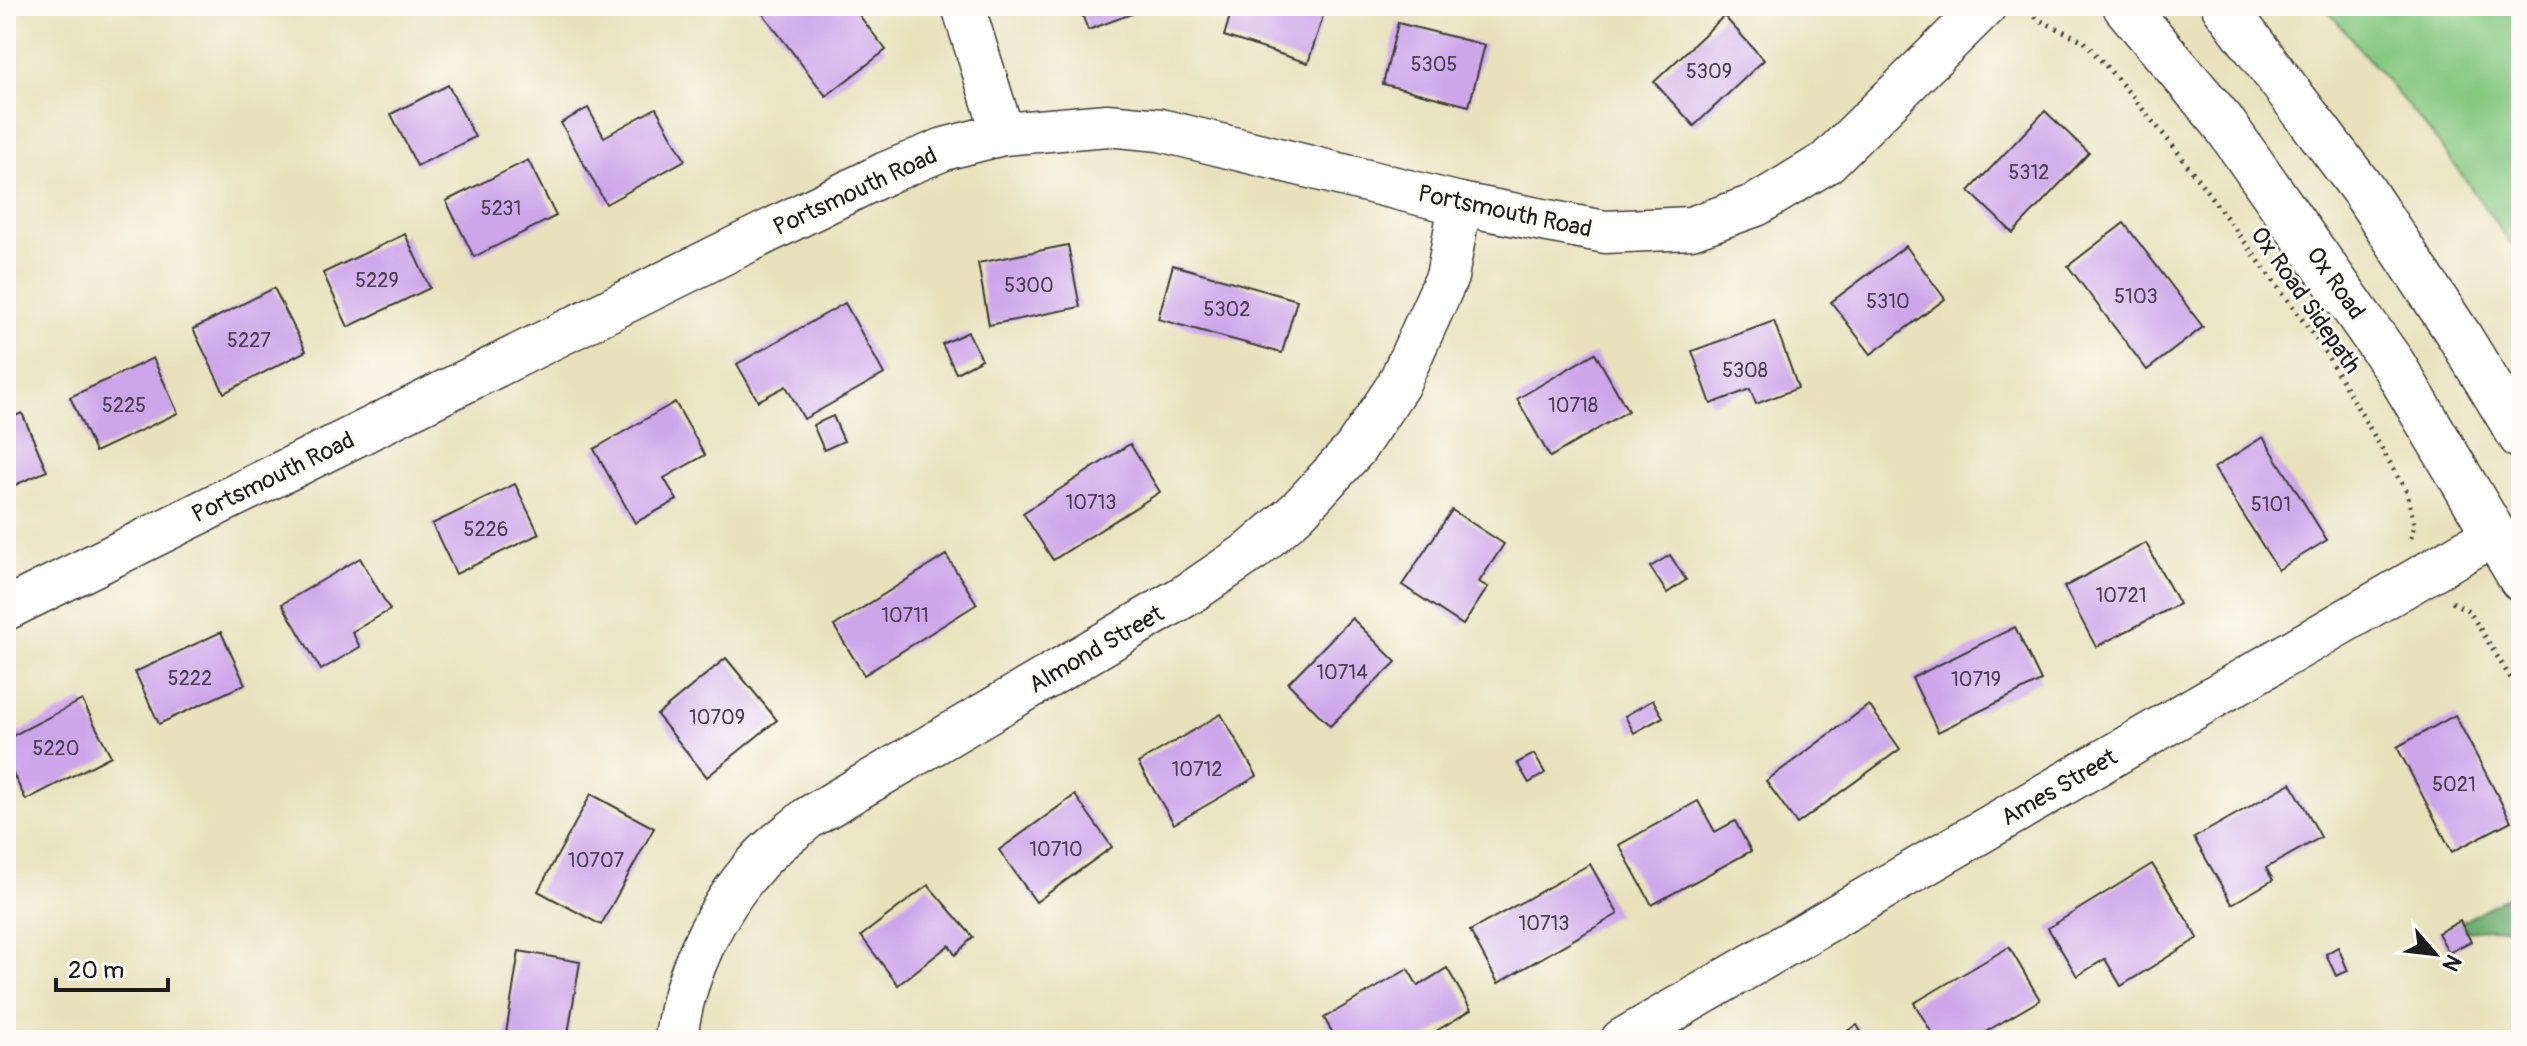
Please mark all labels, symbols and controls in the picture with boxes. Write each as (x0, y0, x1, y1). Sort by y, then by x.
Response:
house number: 5305 (1411, 52, 1457, 77)
house number: 5309 (1686, 59, 1732, 84)
street label: Portsmouth Road (769, 141, 942, 242)
house number: 5312 (2009, 160, 2050, 185)
street label: Portsmouth Road (1415, 179, 1595, 244)
house number: 5231 (481, 196, 521, 221)
street label: Ox Road Sidepath (2244, 221, 2367, 379)
street label: Ox Road (2300, 241, 2371, 325)
house number: 5229 (355, 268, 399, 293)
house number: 5300 (1004, 273, 1054, 298)
house number: 5103 (2114, 284, 2158, 309)
house number: 5310 (1866, 289, 1910, 314)
house number: 5302 (1204, 297, 1250, 322)
house number: 5227 (227, 328, 271, 353)
house number: 5308 (1722, 358, 1768, 383)
house number: 5225 (102, 393, 146, 418)
house number: 10718 (1548, 393, 1598, 418)
street label: Portsmouth Road (187, 426, 359, 529)
house number: 10713 (1065, 490, 1117, 515)
house number: 5101 (2251, 492, 2291, 517)
house number: 5226 (464, 517, 508, 542)
house number: 10721 (2095, 583, 2147, 608)
street label: Almond Street (1024, 599, 1169, 700)
house number: 10711 (881, 603, 929, 628)
house number: 10714 (1316, 660, 1368, 685)
house number: 5222 (168, 666, 212, 691)
house number: 10719 (1951, 667, 2001, 692)
house number: 10709 (689, 705, 745, 730)
house number: 5220 (33, 736, 79, 761)
street label: Ames Street (1996, 742, 2123, 832)
house number: 10712 (1171, 757, 1223, 782)
house number: 5021 (2432, 772, 2476, 797)
house number: 10710 (1029, 837, 1083, 862)
house number: 10707 (568, 848, 625, 873)
house number: 10713 (1518, 911, 1570, 936)
north arrow (2395, 914, 2475, 994)
scale bar (56, 942, 168, 992)
text: N (2436, 950, 2468, 976)
text: 20 m (68, 956, 124, 985)

